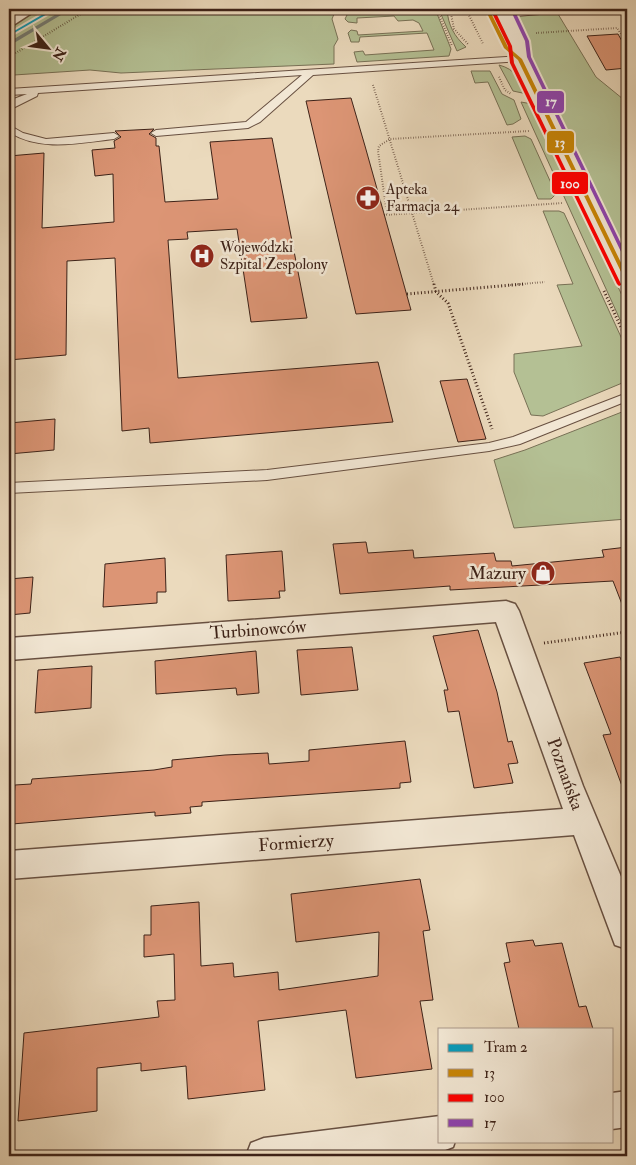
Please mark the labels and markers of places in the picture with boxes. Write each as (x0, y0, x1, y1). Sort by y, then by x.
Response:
place label: Apteka Farmacja 24 (385, 180, 460, 216)
pharmacy icon: Apteka Farmacja 24 (355, 185, 381, 211)
place label: Wojewódzki Szpital Zespolony (219, 238, 328, 275)
hospital icon: Wojewódzki Szpital Zespolony (189, 243, 215, 269)
shop icon: Mazury (530, 560, 556, 586)
place label: Mazury (469, 562, 527, 585)

